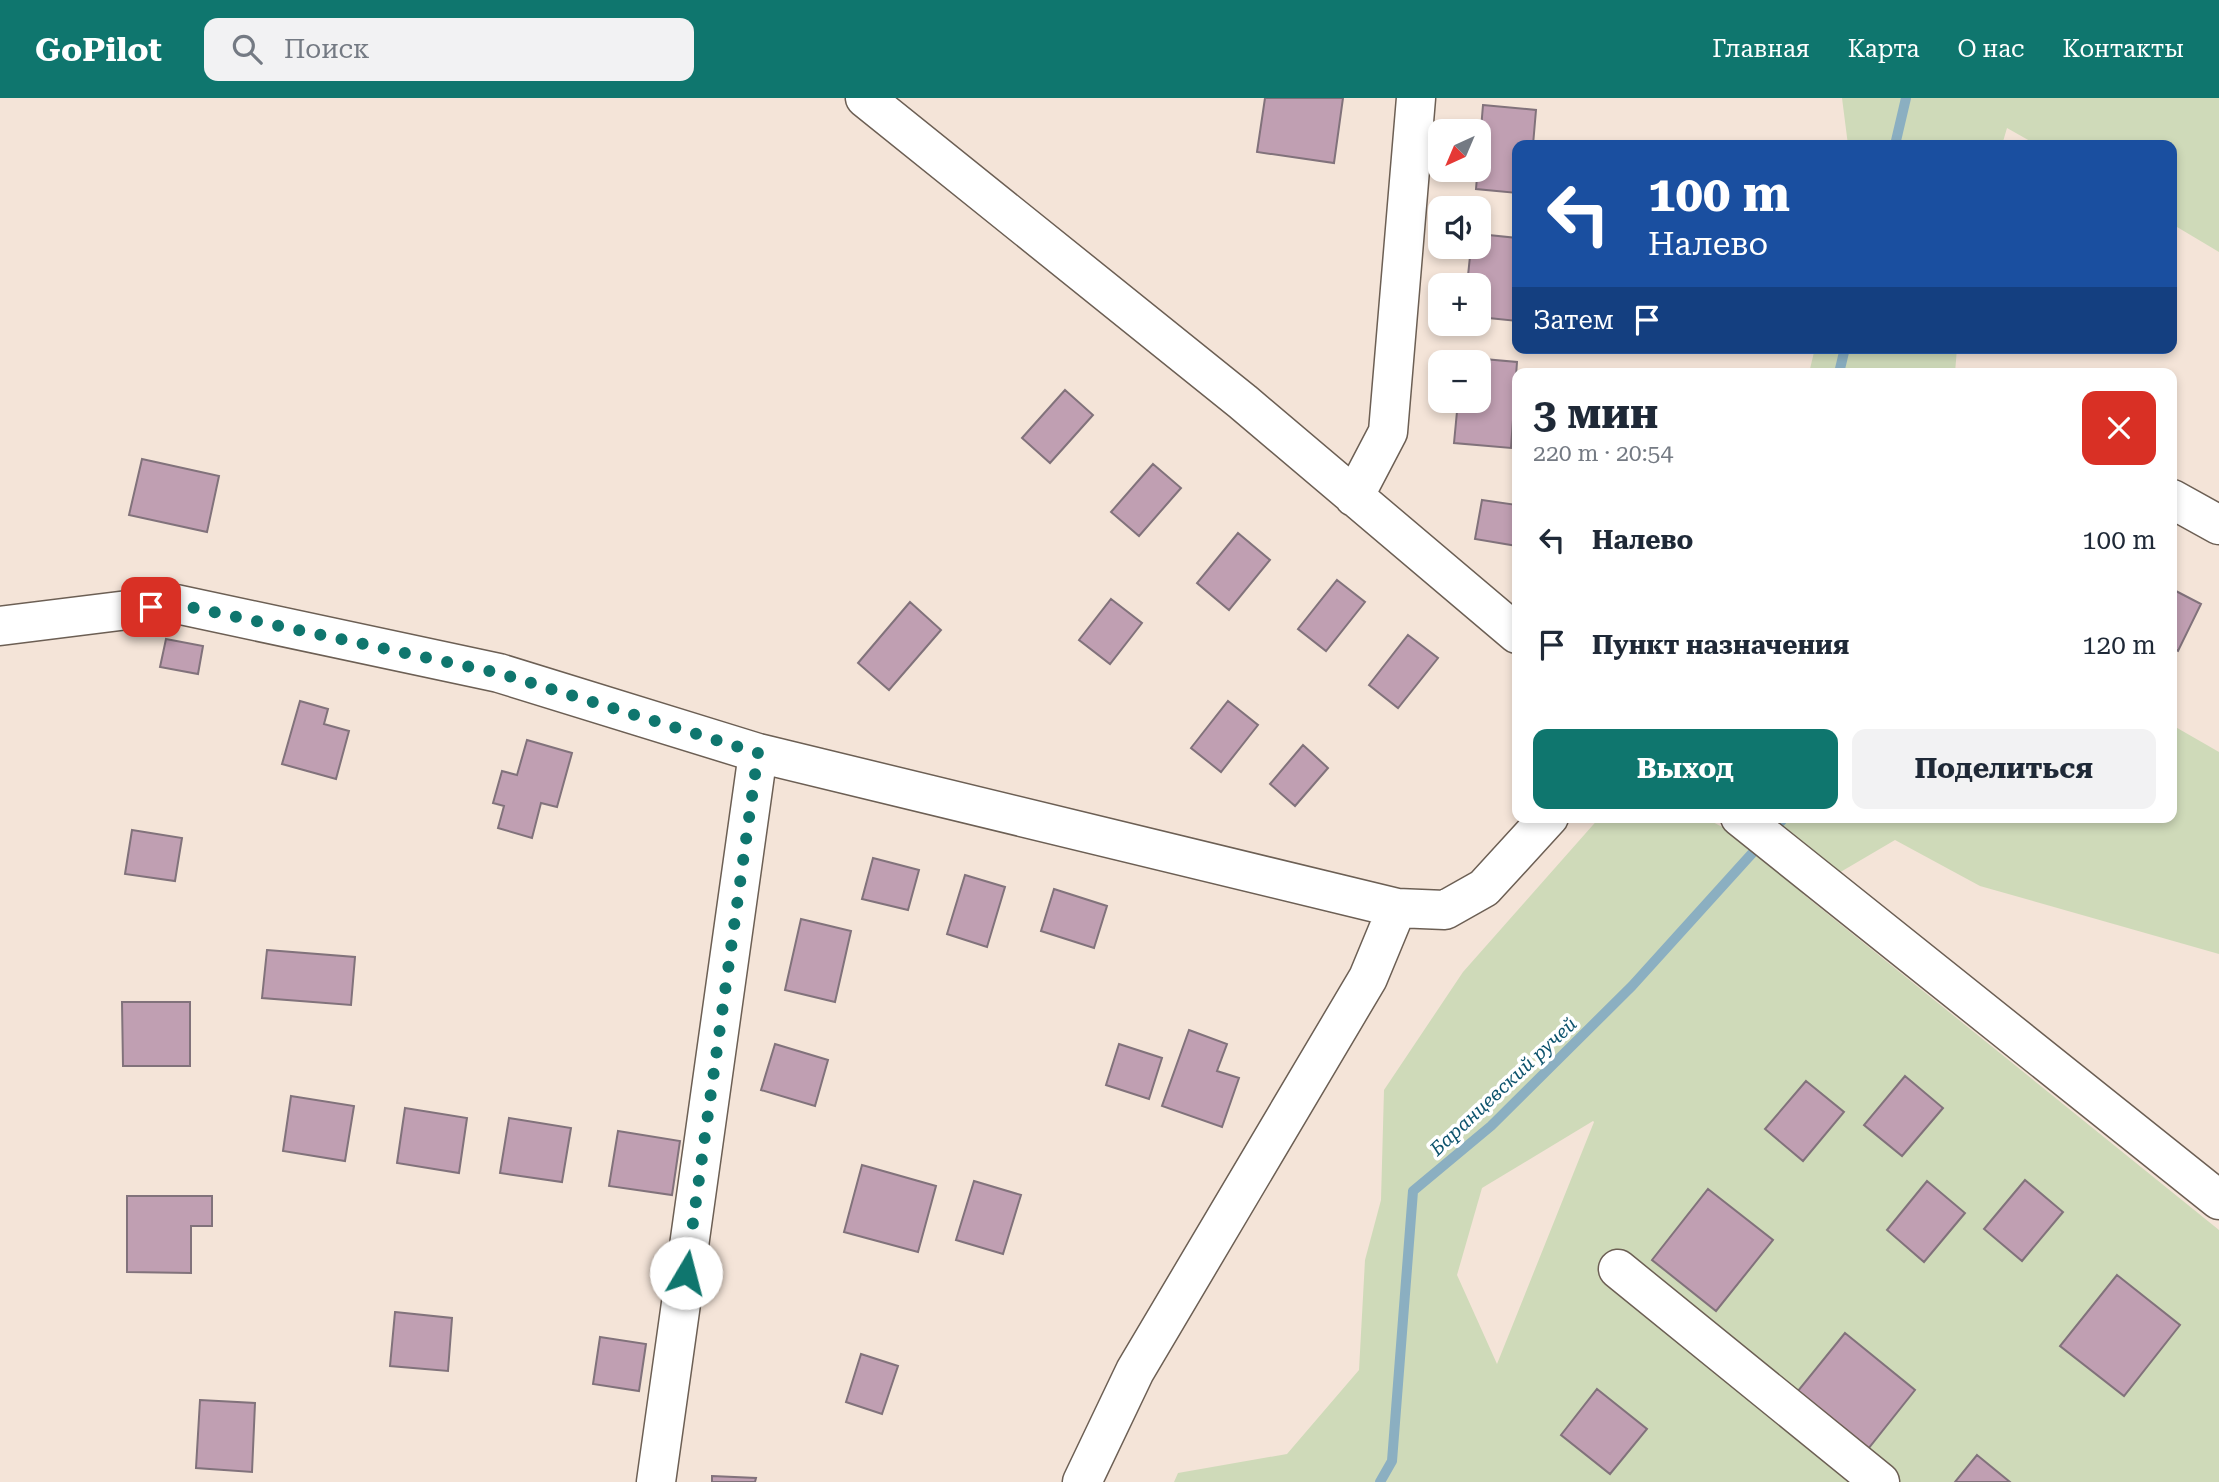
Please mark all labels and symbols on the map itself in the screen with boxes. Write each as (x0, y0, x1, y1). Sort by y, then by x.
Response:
north arrow (1428, 119, 1491, 182)
pin (121, 577, 181, 637)
water label: Баранцевский ручей (1424, 1012, 1582, 1161)
position arrow (649, 1236, 723, 1310)

